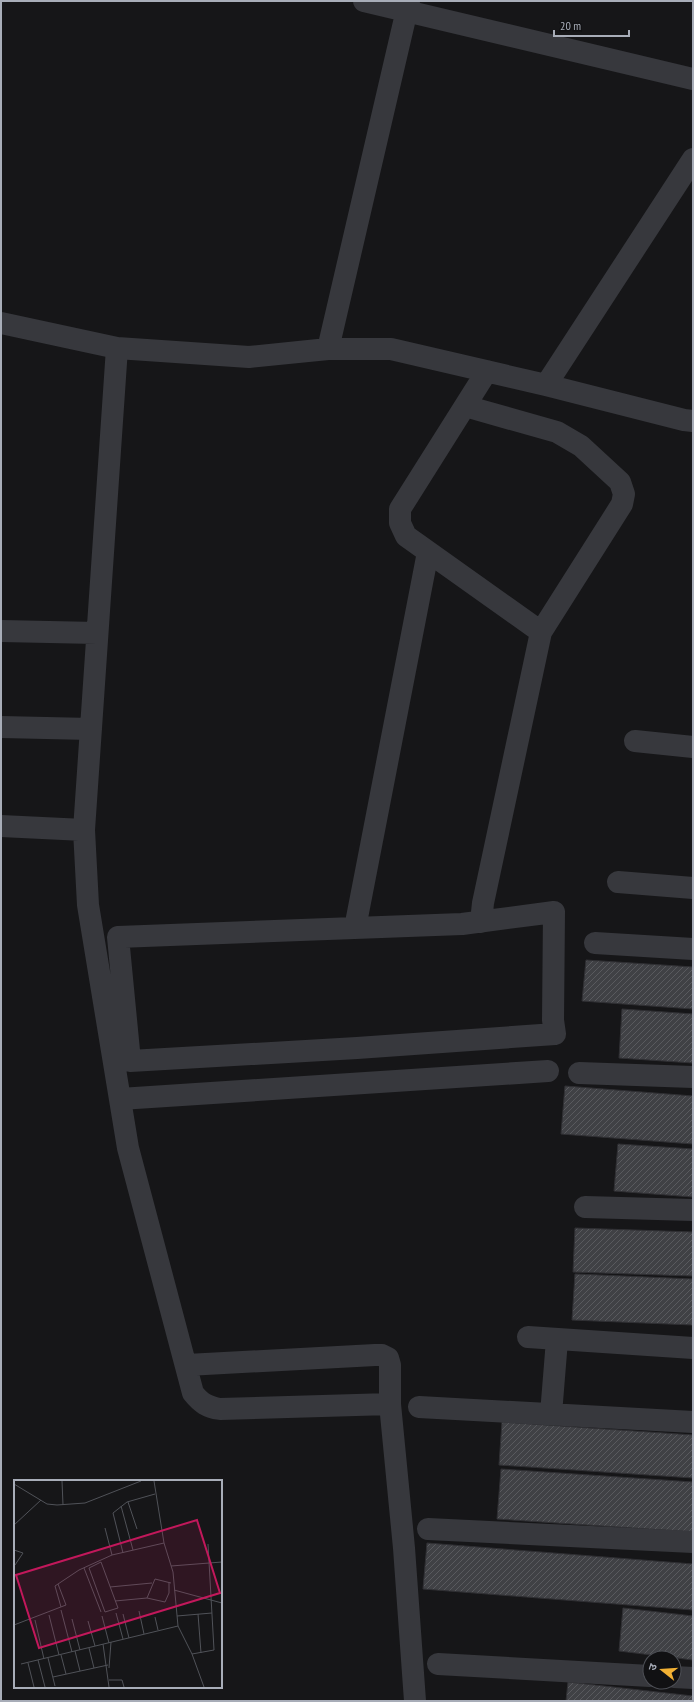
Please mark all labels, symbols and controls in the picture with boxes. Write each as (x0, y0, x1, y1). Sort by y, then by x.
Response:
scale bar (554, 12, 629, 38)
text: 20 m (560, 18, 581, 33)
inset map (14, 1480, 222, 1688)
north arrow (642, 1650, 682, 1690)
text: उ (645, 1661, 660, 1672)

